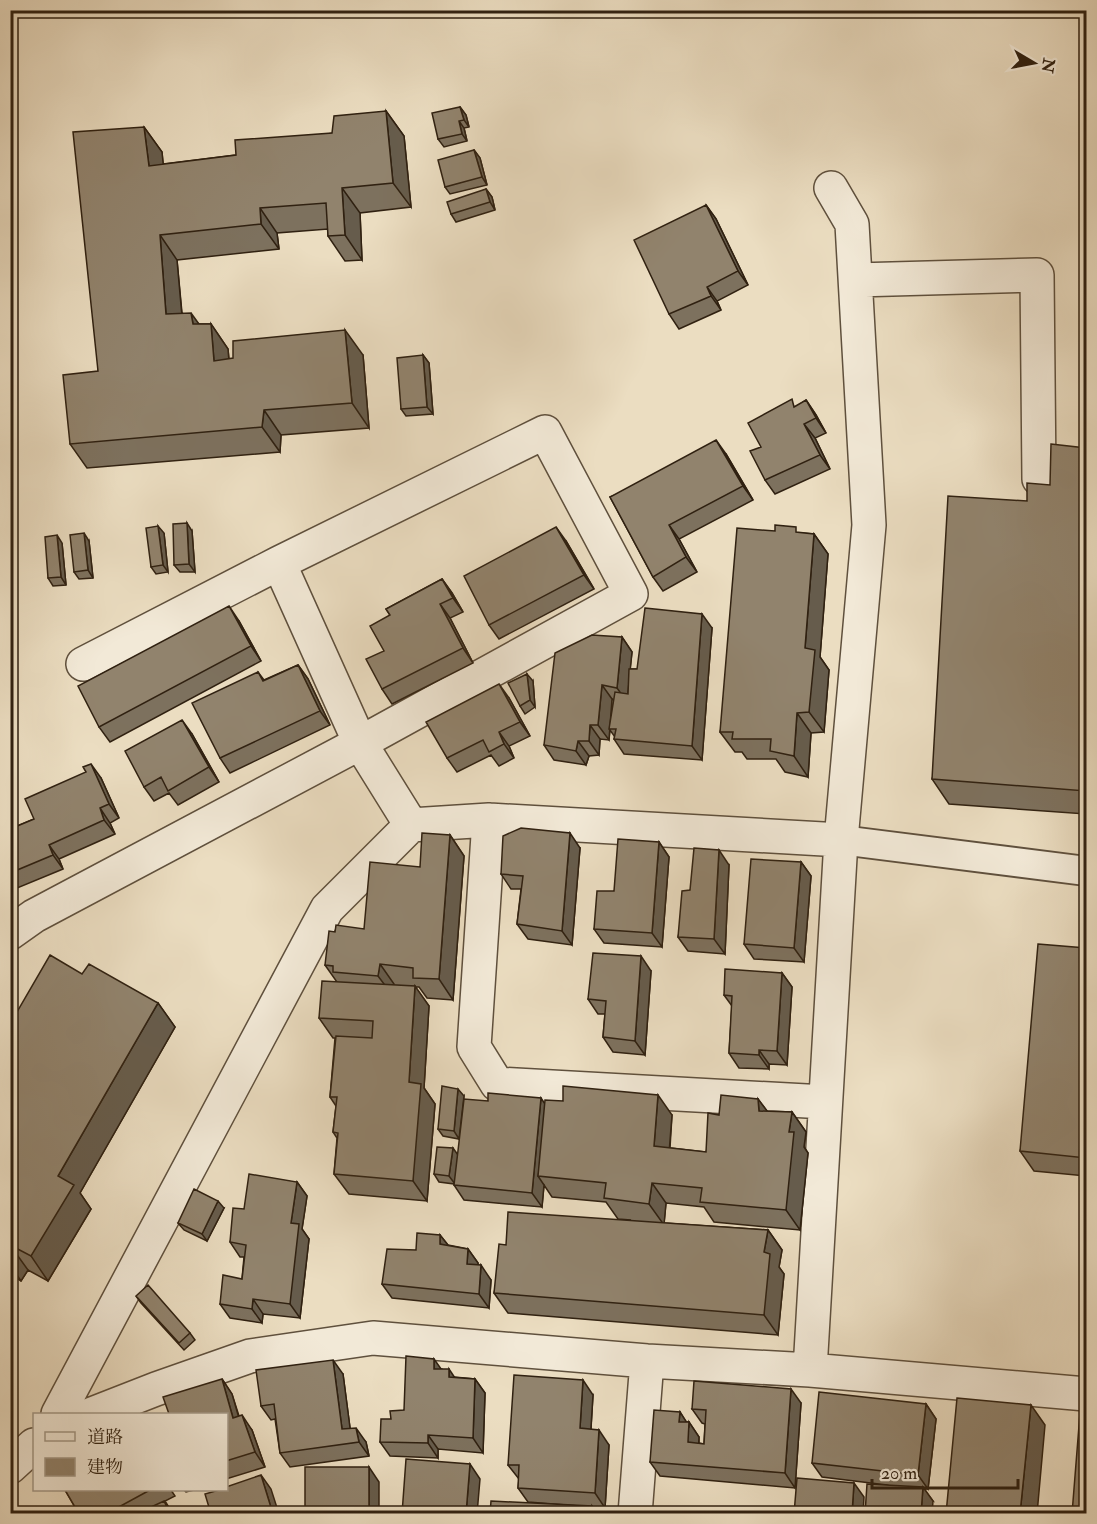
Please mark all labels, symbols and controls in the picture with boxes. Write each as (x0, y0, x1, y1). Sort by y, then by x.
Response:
north arrow (1004, 33, 1064, 93)
text: N (1037, 56, 1059, 75)
legend (33, 1413, 228, 1491)
text: 道路 (87, 1426, 123, 1449)
scale bar (872, 1452, 1018, 1490)
text: 建物 (87, 1456, 123, 1479)
text: 20 m (881, 1462, 917, 1485)

